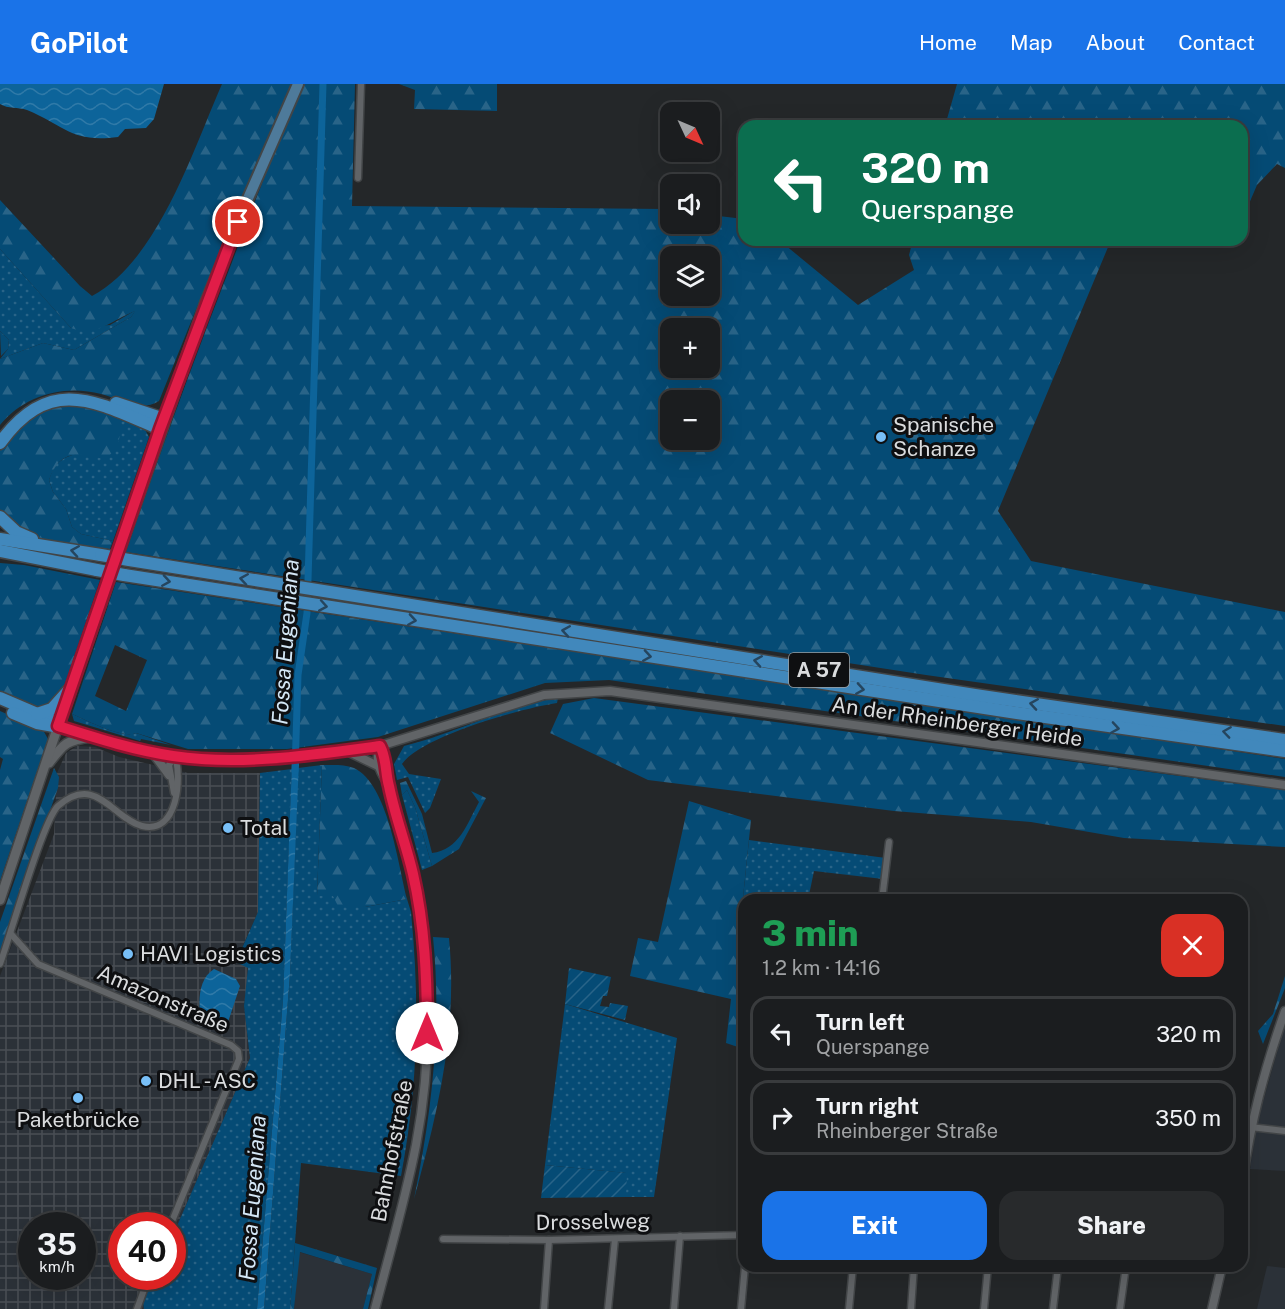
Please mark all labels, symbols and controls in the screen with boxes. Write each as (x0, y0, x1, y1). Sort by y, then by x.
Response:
text: GoPilot (30, 26, 129, 59)
text: Home (919, 30, 977, 55)
text: Map (1010, 30, 1053, 55)
text: About (1086, 30, 1145, 55)
text: Contact (1178, 30, 1255, 55)
north arrow (660, 102, 720, 162)
map controls (660, 102, 720, 450)
text: 320 m (861, 143, 990, 192)
icon: left (762, 144, 840, 222)
button: sound (660, 174, 720, 234)
text: Querspange (861, 193, 1014, 225)
pin (212, 196, 263, 247)
icon: arrive (221, 205, 254, 238)
button: layers (660, 246, 720, 306)
button: + (660, 318, 720, 378)
button: − (660, 390, 720, 450)
place label: Spanische Schanze (893, 412, 994, 461)
marker: Spanische Schanze (874, 430, 888, 444)
one-way arrow (70, 545, 80, 558)
water label: Fossa Eugeniana (266, 558, 304, 726)
one-way arrow (240, 573, 250, 586)
one-way arrow (160, 574, 170, 587)
one-way arrow (318, 599, 327, 611)
one-way arrow (408, 613, 417, 625)
one-way arrow (561, 625, 570, 637)
one-way arrow (642, 649, 651, 661)
road number: A 57 (789, 653, 849, 687)
one-way arrow (754, 655, 763, 667)
one-way arrow (856, 682, 865, 694)
street label: An der Rheinberger Heide (830, 692, 1084, 751)
one-way arrow (1029, 698, 1039, 710)
one-way arrow (1111, 721, 1120, 733)
one-way arrow (1222, 727, 1232, 739)
place label: Total (240, 815, 288, 840)
marker: Total (221, 821, 235, 835)
text: 3 min (762, 912, 859, 954)
button: close (1161, 914, 1224, 977)
place label: HAVI Logistics (140, 941, 281, 966)
marker: HAVI Logistics (121, 947, 135, 961)
text: 1.2 km · 14:16 (762, 956, 880, 980)
street label: Amazonstraße (94, 960, 233, 1038)
position arrow (395, 1001, 459, 1065)
text: Turn left (816, 1009, 905, 1035)
icon: left (765, 1017, 798, 1050)
text: 320 m (1156, 1021, 1221, 1047)
text: Querspange (816, 1035, 930, 1059)
place label: DHL - ASC (158, 1068, 256, 1093)
marker: DHL - ASC (139, 1074, 153, 1088)
street label: Bahnhofstraße (366, 1078, 418, 1224)
marker: Paketbrücke (71, 1091, 85, 1105)
text: Turn right (816, 1093, 919, 1119)
icon: right (765, 1101, 798, 1134)
text: 350 m (1155, 1105, 1221, 1131)
place label: Paketbrücke (16, 1107, 140, 1132)
water label: Fossa Eugeniana (233, 1114, 271, 1282)
text: Rheinberger Straße (816, 1119, 998, 1143)
button: Exit (762, 1191, 987, 1260)
button: Share (999, 1191, 1224, 1260)
street label: Drosselweg (536, 1208, 650, 1235)
speed limit sign: 40 (108, 1212, 186, 1290)
text: 35 (37, 1226, 77, 1262)
text: km/h (39, 1258, 75, 1275)

